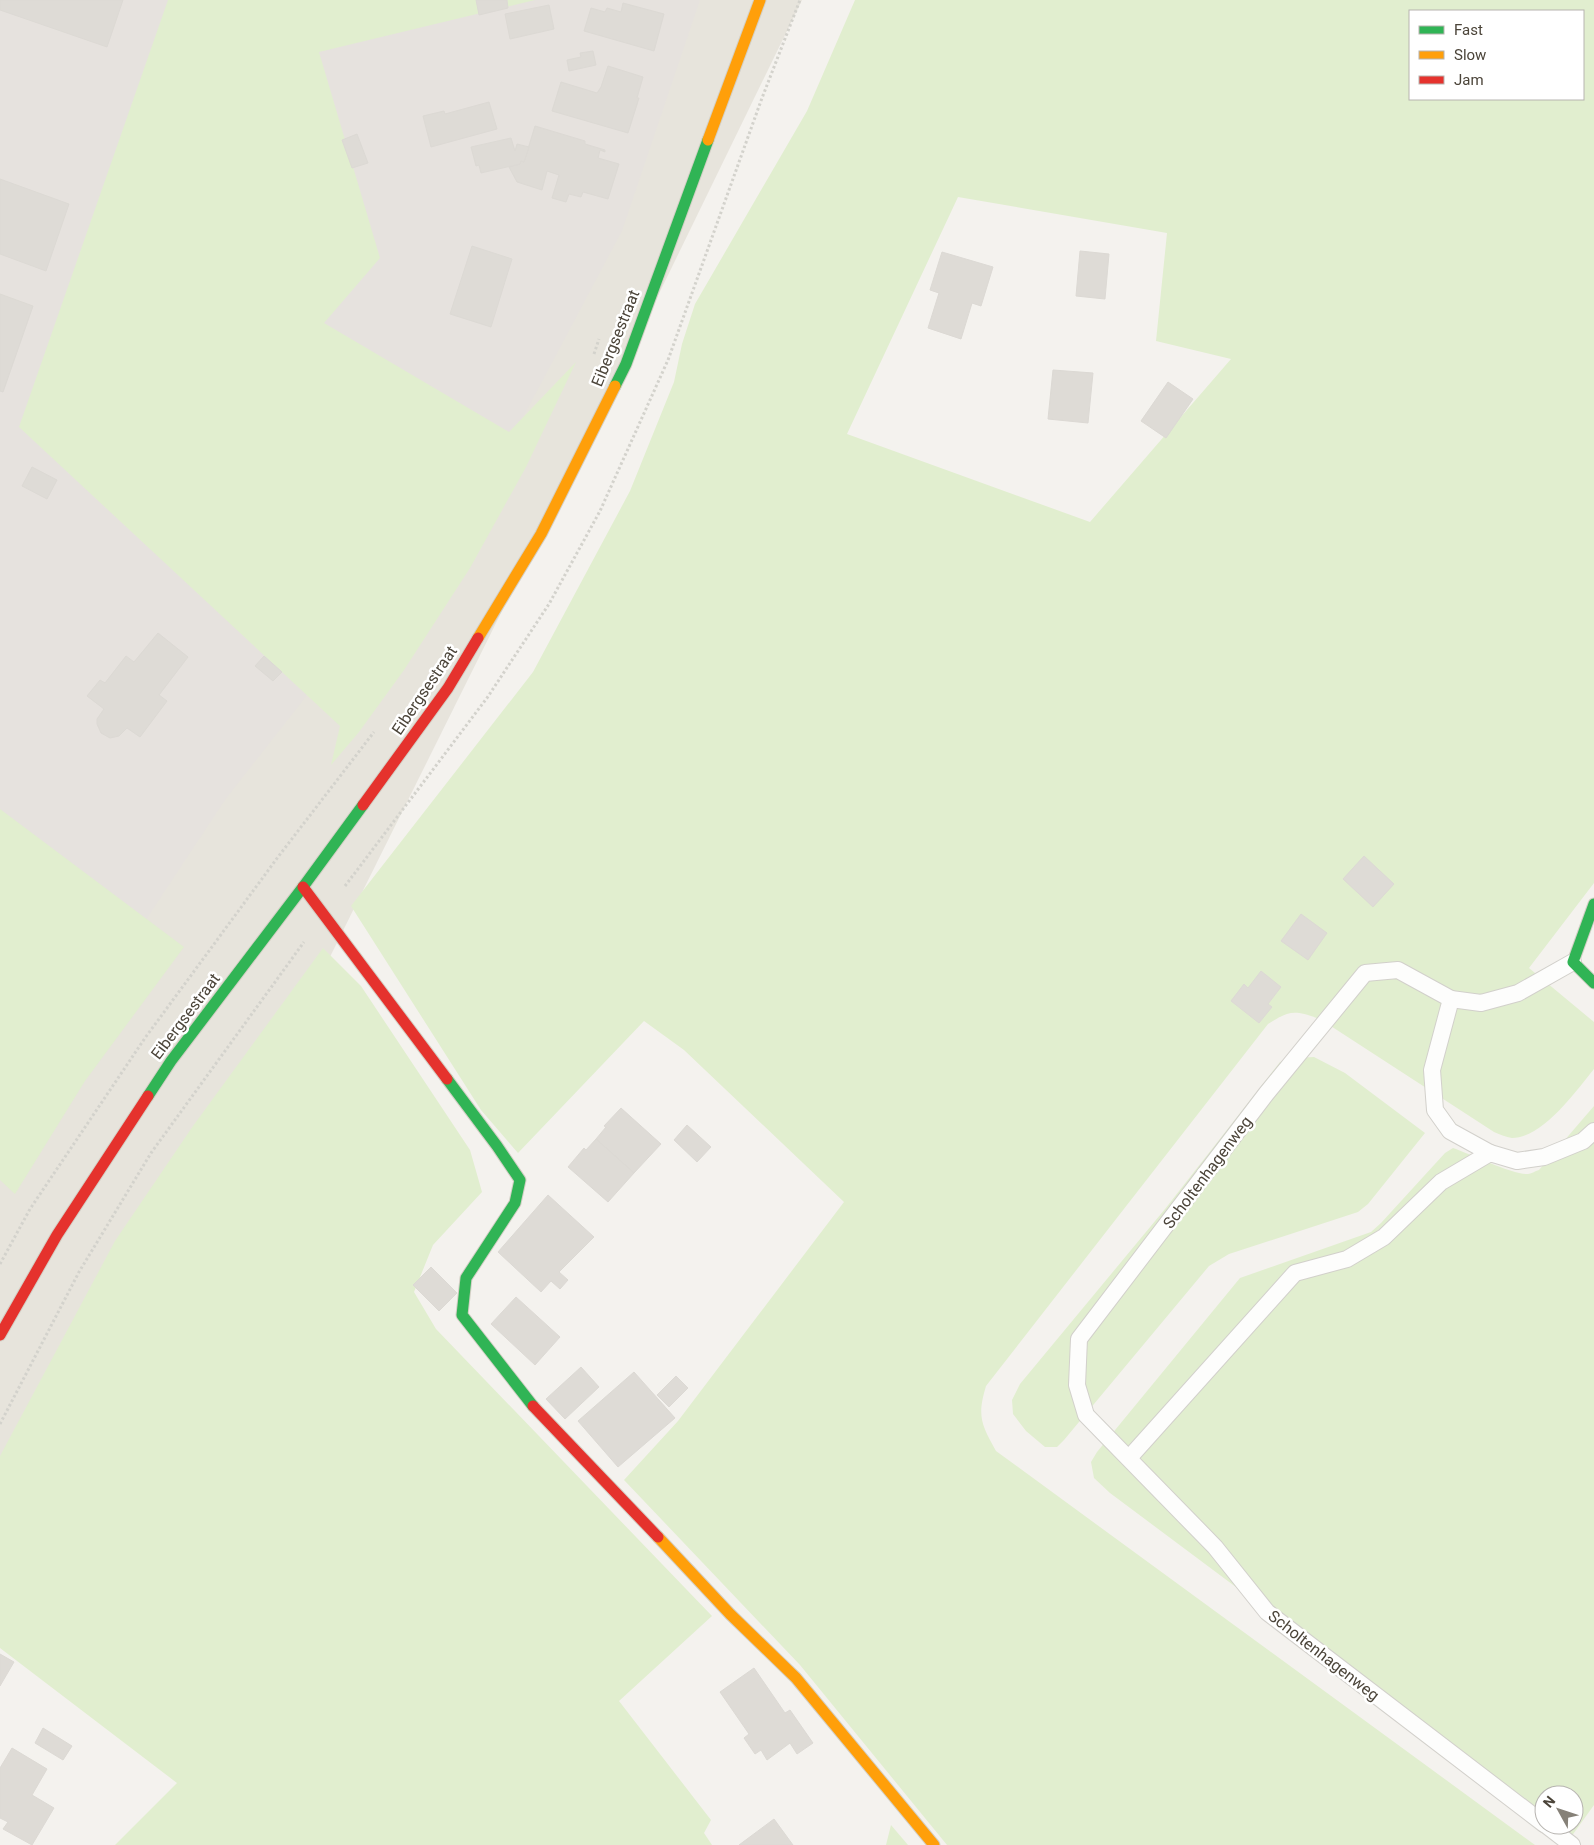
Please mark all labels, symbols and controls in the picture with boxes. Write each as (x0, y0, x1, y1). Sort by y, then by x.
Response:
legend (1409, 10, 1584, 100)
text: Fast (1454, 21, 1483, 39)
text: Slow (1454, 46, 1486, 64)
text: Jam (1454, 71, 1484, 89)
street label: Eibergsestraat (587, 287, 644, 389)
street label: Eibergsestraat (388, 642, 461, 738)
street label: Eibergsestraat (147, 970, 224, 1063)
street label: Scholtenhagenweg (1159, 1112, 1256, 1232)
street label: Scholtenhagenweg (1264, 1606, 1383, 1705)
north arrow (1534, 1785, 1584, 1835)
text: N (1540, 1793, 1558, 1811)

